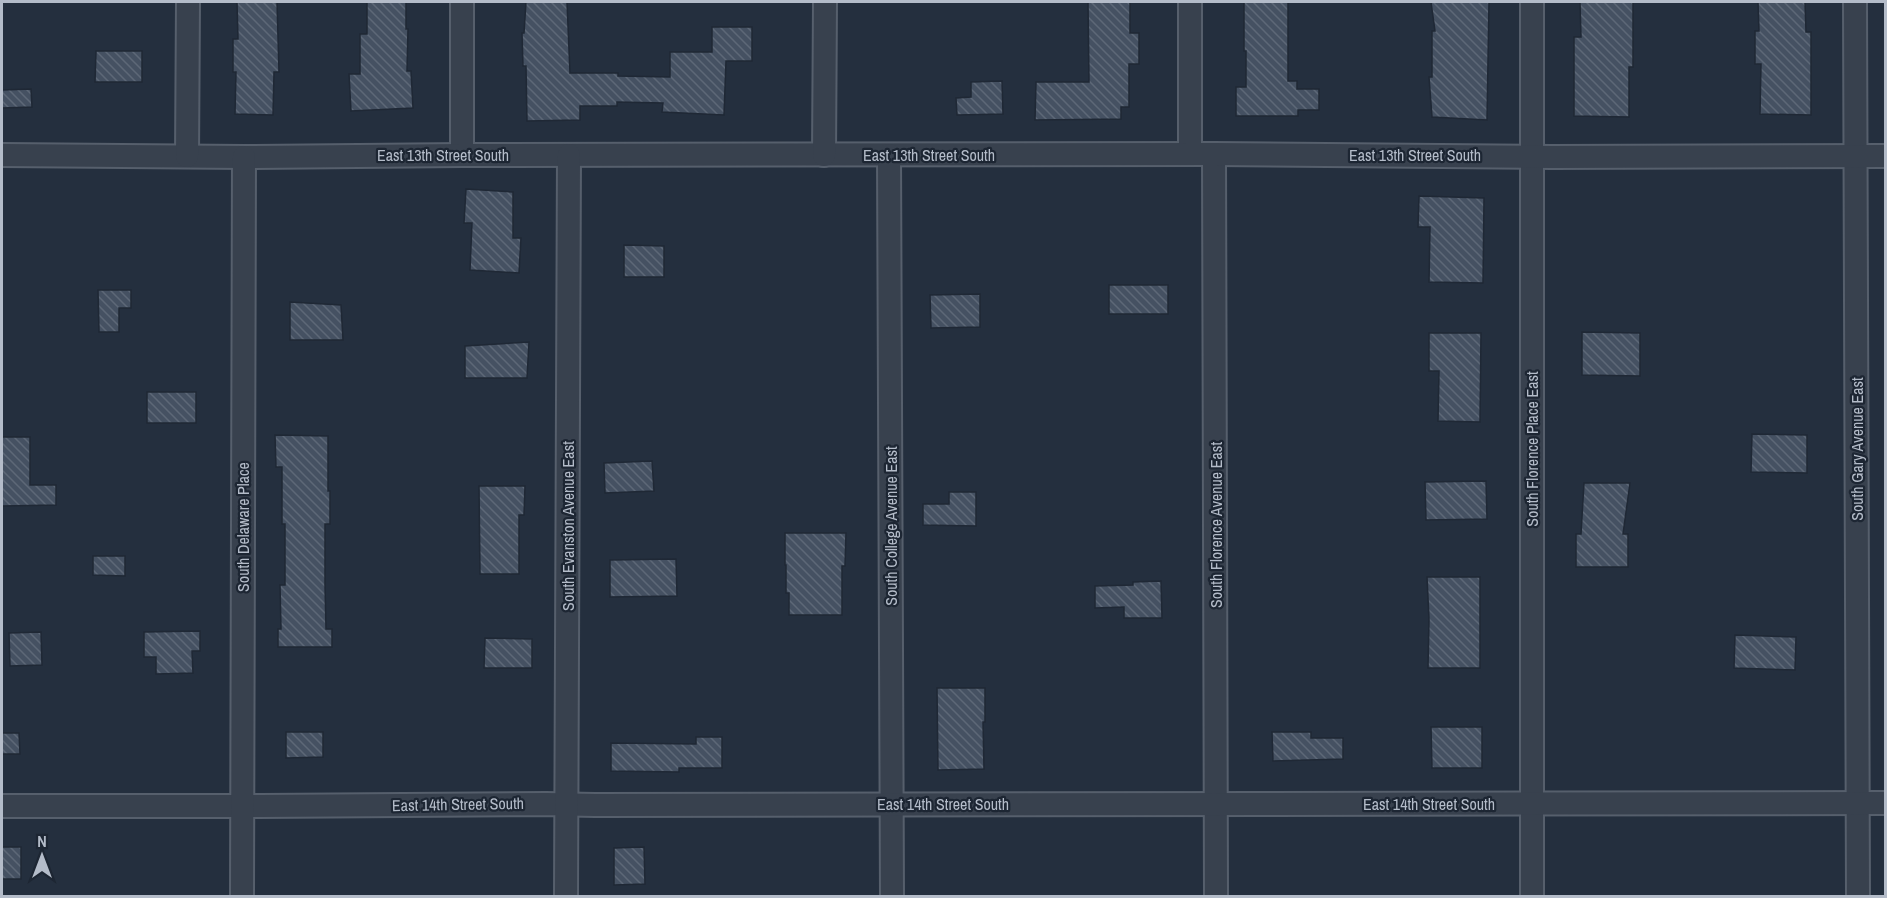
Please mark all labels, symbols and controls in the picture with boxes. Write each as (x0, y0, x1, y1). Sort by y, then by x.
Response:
street label: East 13th Street South (377, 144, 509, 166)
street label: East 13th Street South (863, 144, 995, 166)
street label: East 13th Street South (1349, 144, 1481, 166)
street label: South Florence Place East (1521, 371, 1543, 527)
street label: South Gary Avenue East (1846, 377, 1868, 521)
street label: South Evanston Avenue East (557, 441, 579, 611)
street label: South Florence Avenue East (1205, 442, 1227, 608)
street label: South College Avenue East (880, 446, 902, 606)
street label: South Delaware Place (232, 462, 254, 592)
street label: East 14th Street South (392, 792, 524, 816)
street label: East 14th Street South (877, 793, 1009, 815)
street label: East 14th Street South (1363, 793, 1495, 815)
north arrow (12, 826, 72, 886)
text: N (37, 830, 47, 852)

